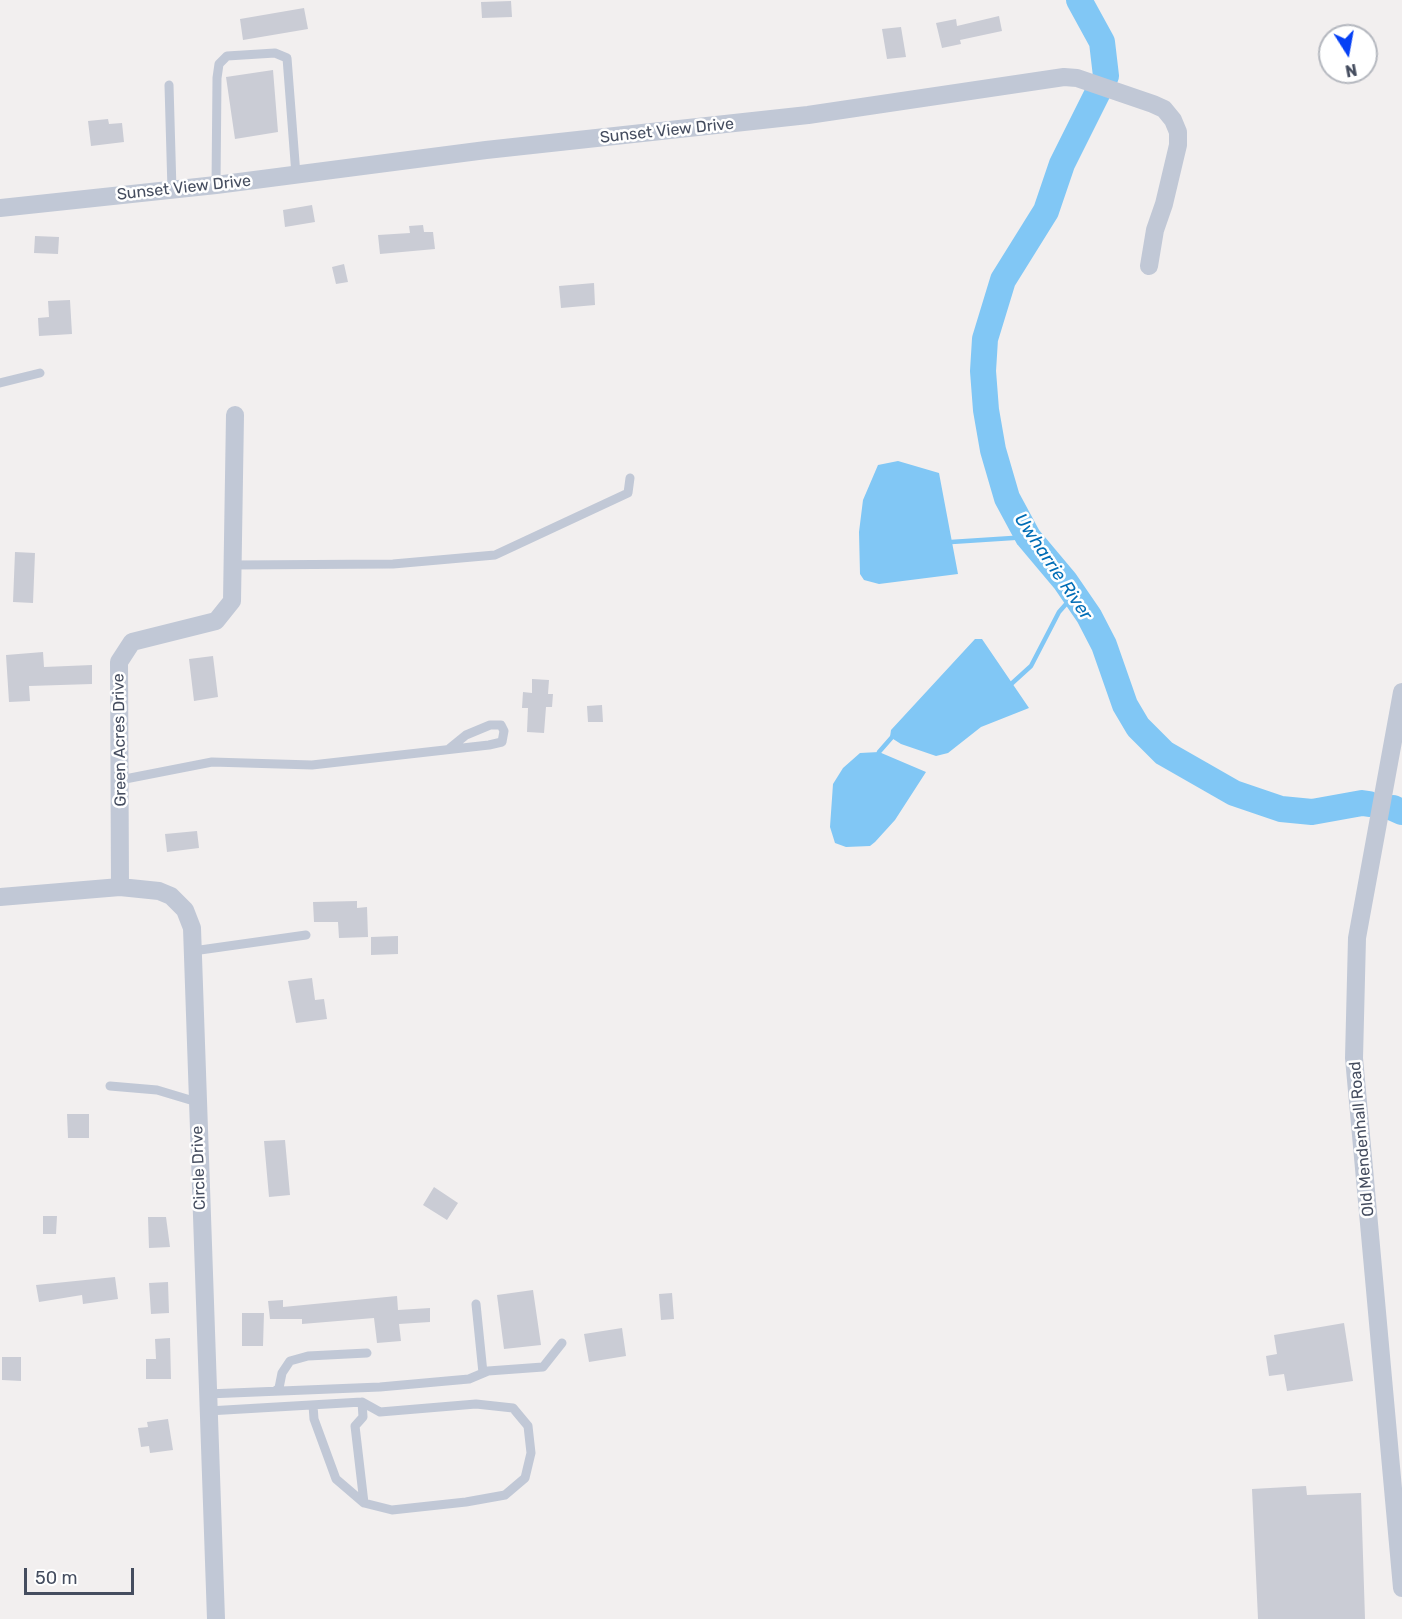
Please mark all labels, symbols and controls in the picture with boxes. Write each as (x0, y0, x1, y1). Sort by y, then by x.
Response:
north arrow (1318, 24, 1378, 84)
text: N (1344, 60, 1359, 81)
street label: Sunset View Drive (599, 114, 735, 148)
street label: Sunset View Drive (116, 171, 252, 205)
water label: Uwharrie River (1009, 510, 1097, 624)
street label: Green Acres Drive (109, 673, 131, 807)
street label: Old Mendenhall Road (1346, 1061, 1378, 1217)
street label: Circle Drive (188, 1125, 210, 1211)
scale bar (27, 1556, 136, 1594)
text: 50 m (35, 1567, 78, 1589)

